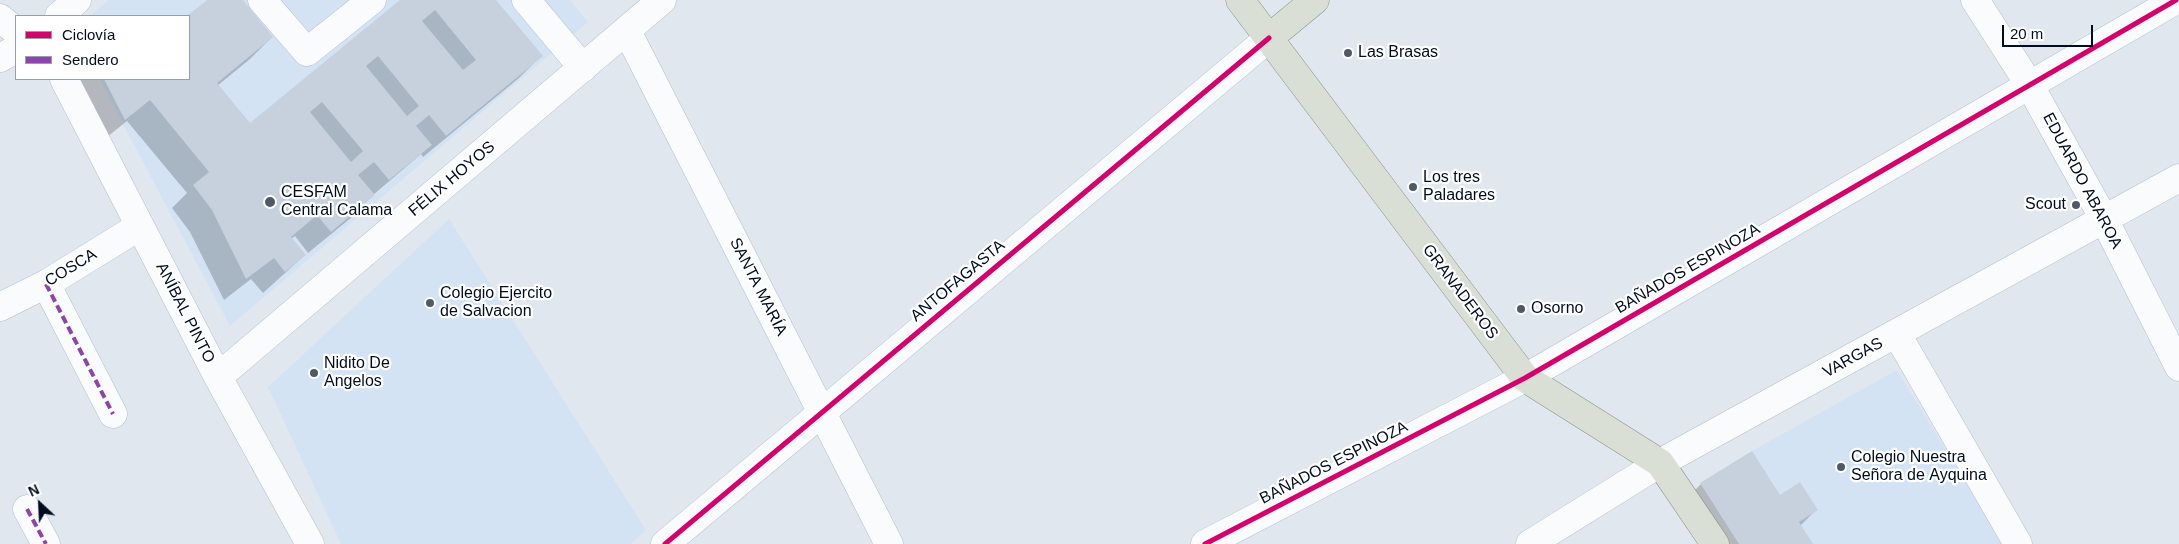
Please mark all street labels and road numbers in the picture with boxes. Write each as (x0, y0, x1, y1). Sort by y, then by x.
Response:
street label: EDUARDO ABAROA (2038, 110, 2126, 252)
street label: FÉLIX HOYOS (405, 137, 499, 221)
street label: BAÑADOS ESPINOZA (1612, 220, 1764, 318)
street label: SANTA MARÍA (725, 235, 791, 339)
street label: ANTOFAGASTA (907, 236, 1009, 326)
street label: GRANADEROS (1418, 241, 1502, 343)
street label: COSCA (42, 245, 100, 291)
street label: ANÍBAL PINTO (151, 260, 219, 366)
street label: VARGAS (1820, 334, 1886, 382)
street label: BAÑADOS ESPINOZA (1257, 417, 1411, 509)

